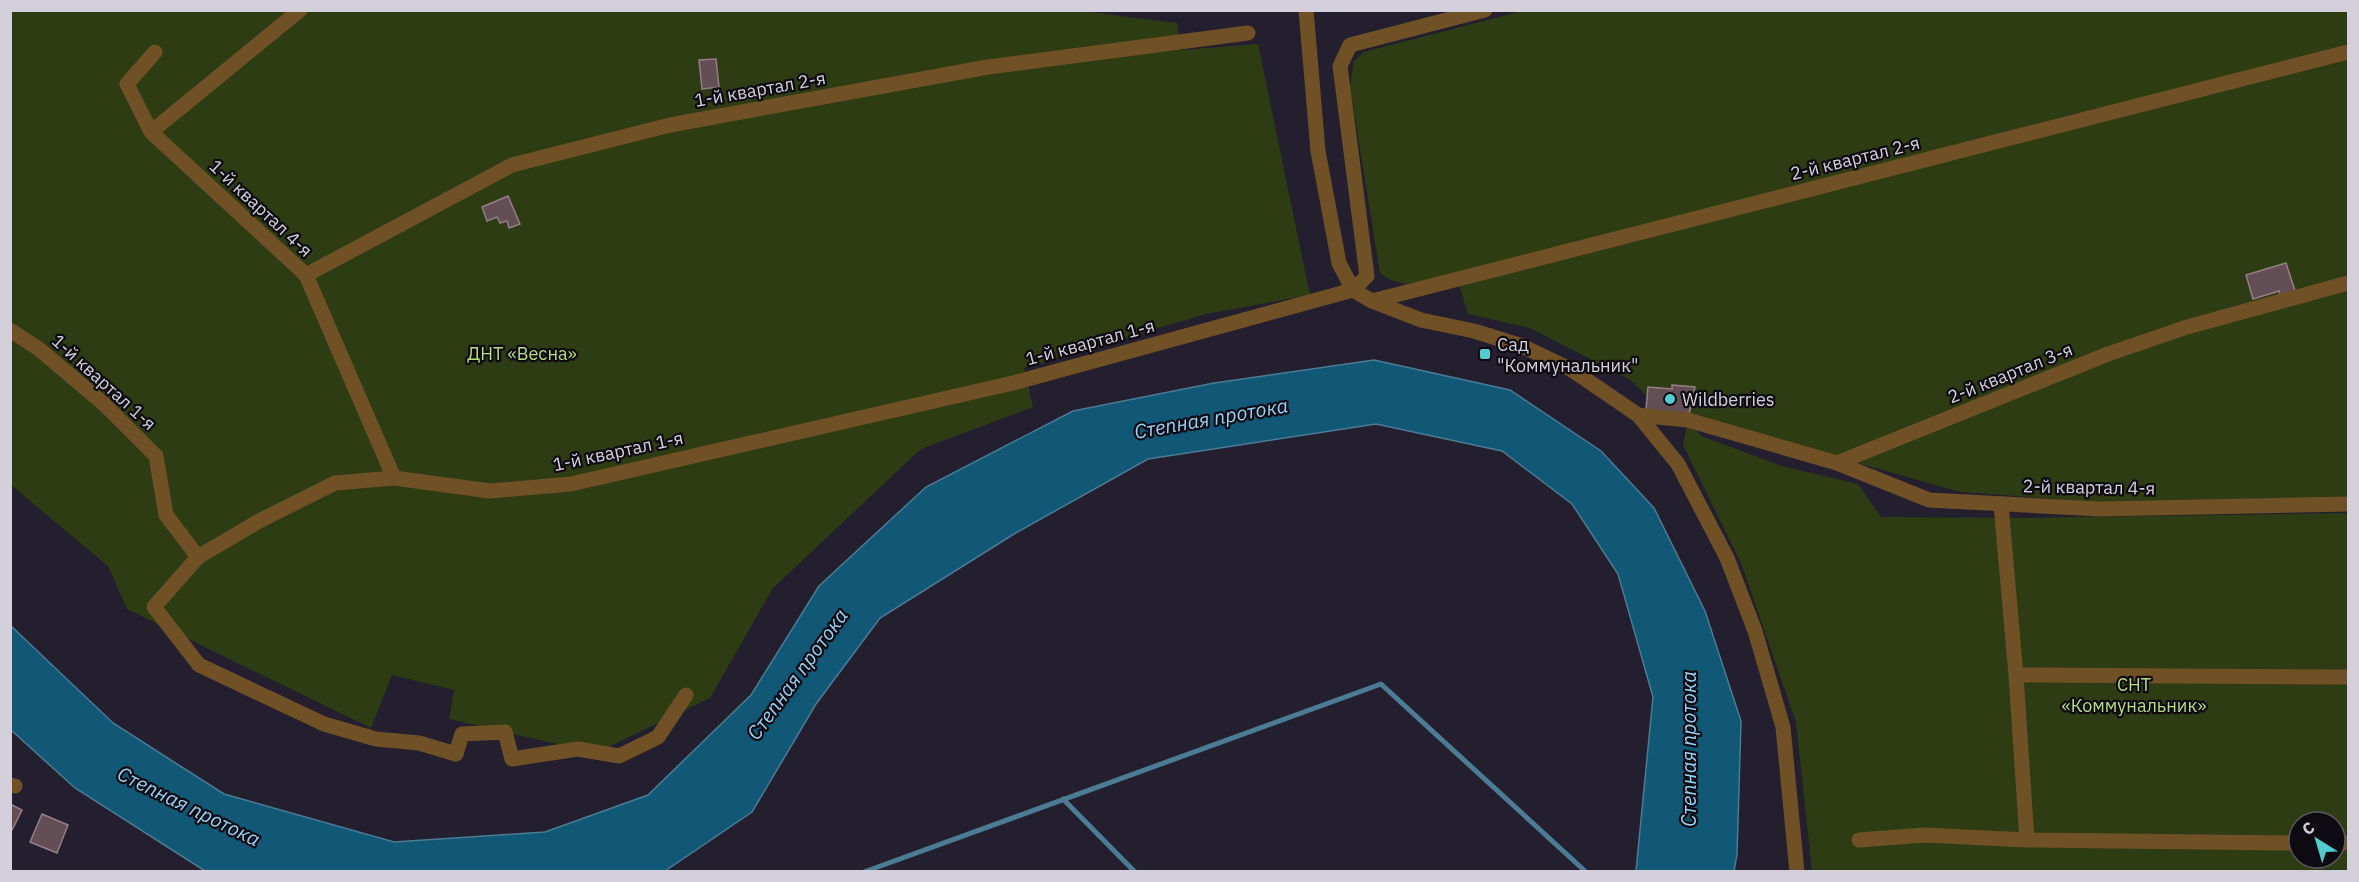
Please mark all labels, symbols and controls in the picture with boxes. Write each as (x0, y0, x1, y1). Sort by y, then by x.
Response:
street label: 1-й квартал 2-я (693, 66, 827, 112)
street label: 2-й квартал 2-я (1788, 131, 1922, 185)
street label: 1-й квартал 4-я (205, 154, 317, 262)
street label: 1-й квартал 1-я (1023, 314, 1157, 370)
street label: 1-й квартал 1-я (47, 329, 161, 435)
place label: Сад "Коммунальник" (1497, 333, 1639, 377)
street label: 2-й квартал 3-я (1944, 338, 2076, 408)
park label: ДНТ «Весна» (467, 342, 577, 365)
marker: Сад "Коммунальник" (1478, 347, 1492, 361)
place label: Wildberries (1682, 388, 1775, 411)
water label: Степная протока (1132, 391, 1290, 445)
marker: Wildberries (1663, 392, 1677, 406)
street label: 1-й квартал 1-я (551, 426, 685, 476)
street label: 2-й квартал 4-я (2023, 474, 2155, 500)
water label: Степная протока (740, 603, 854, 745)
water label: Степная протока (1675, 671, 1702, 827)
park label: СНТ «Коммунальник» (2061, 673, 2207, 717)
water label: Степная протока (113, 760, 265, 852)
north arrow (2287, 810, 2347, 870)
text: С (2298, 817, 2318, 839)

